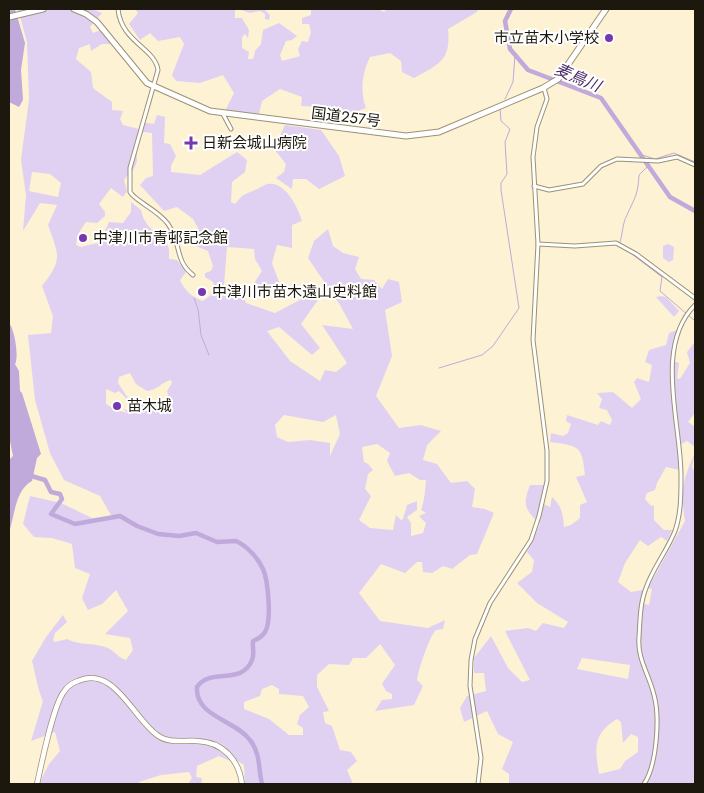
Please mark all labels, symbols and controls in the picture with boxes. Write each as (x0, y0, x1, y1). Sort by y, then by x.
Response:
place label: 市立苗木小学校 (494, 27, 599, 49)
marker: 市立苗木小学校 (603, 32, 615, 44)
water label: 麦鳥川 (551, 57, 606, 98)
street label: 国道257号 (310, 102, 382, 132)
place label: 日新会城山病院 (202, 132, 307, 154)
marker: 日新会城山病院 (184, 136, 198, 150)
place label: 中津川市青邨記念館 (93, 227, 228, 249)
marker: 中津川市青邨記念館 (77, 232, 89, 244)
place label: 中津川市苗木遠山史料館 (212, 281, 377, 303)
marker: 中津川市苗木遠山史料館 (196, 286, 208, 298)
place label: 苗木城 (127, 395, 172, 417)
marker: 苗木城 (111, 400, 123, 412)

